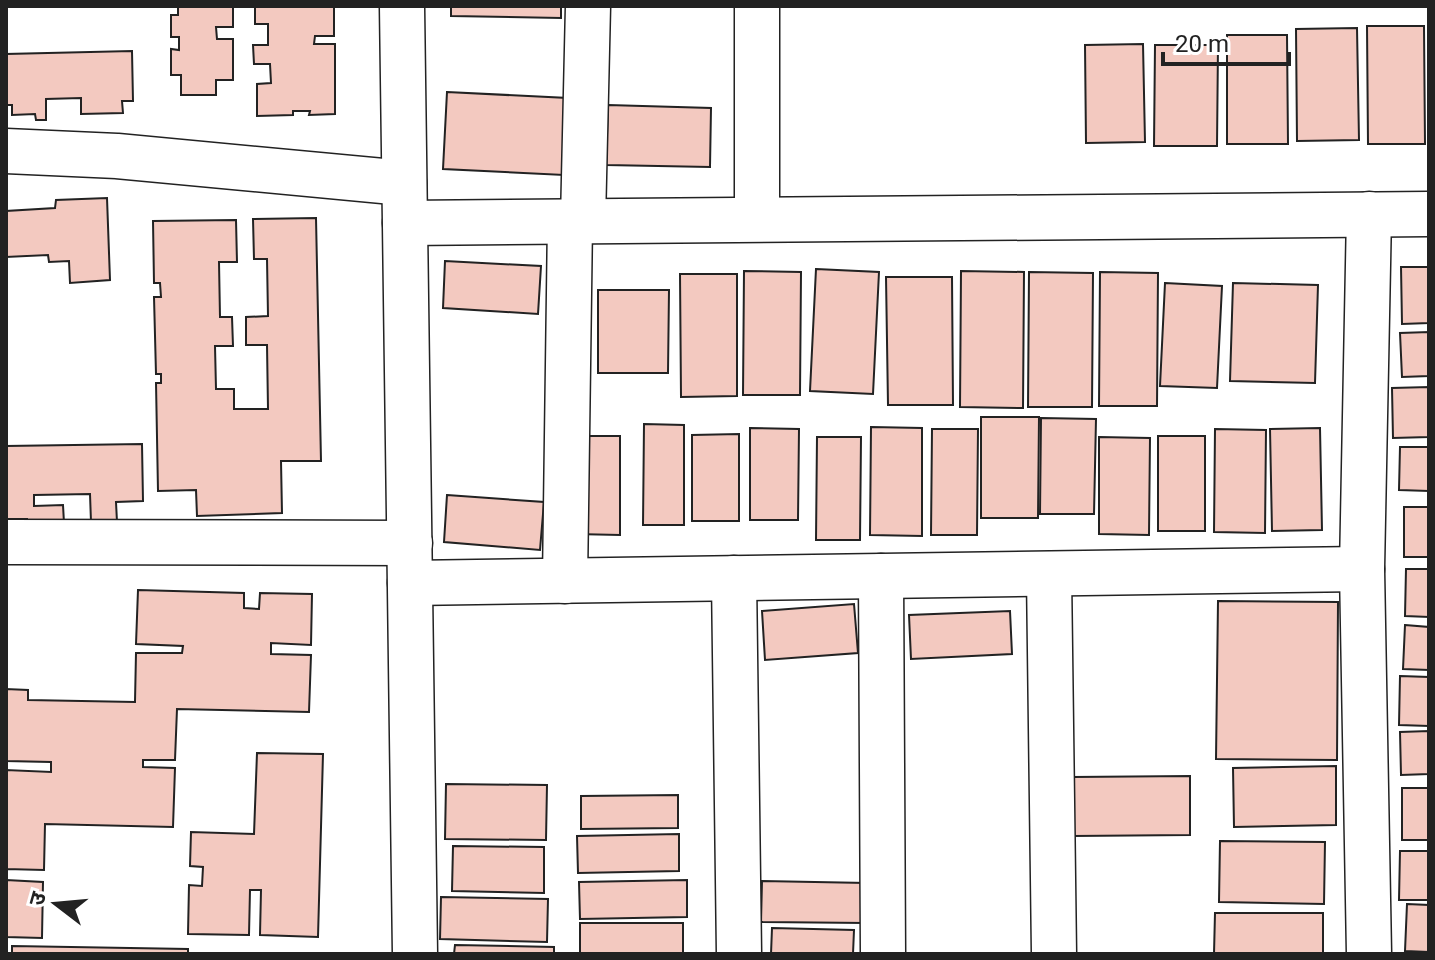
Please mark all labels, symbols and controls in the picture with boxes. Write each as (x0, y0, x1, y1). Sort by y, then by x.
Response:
scale bar (1163, 16, 1289, 66)
text: 20 m (1175, 30, 1229, 58)
north arrow (16, 864, 96, 944)
text: उ (23, 888, 51, 908)

